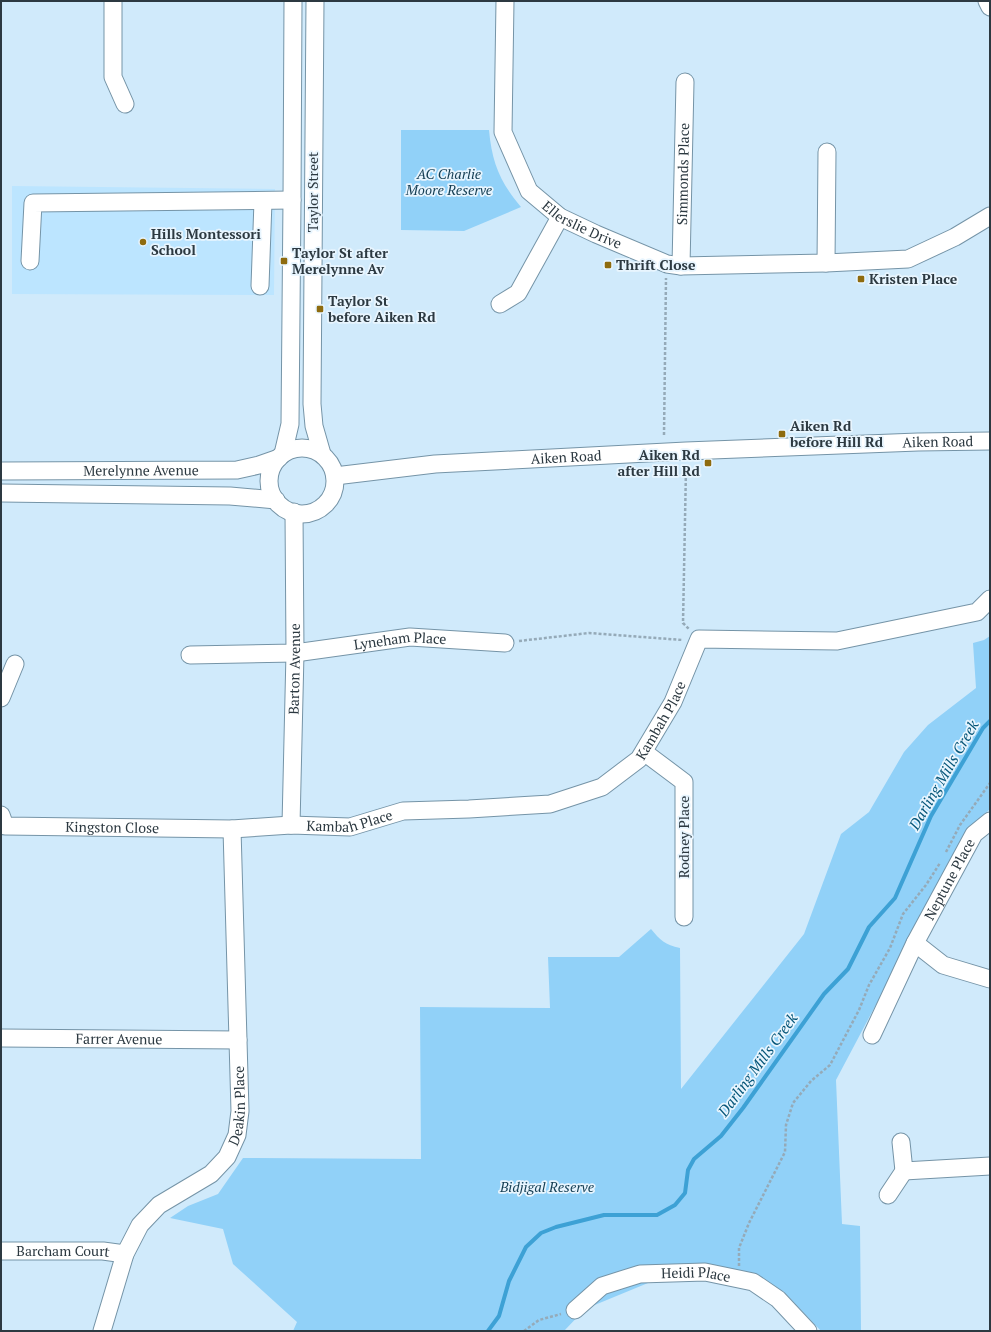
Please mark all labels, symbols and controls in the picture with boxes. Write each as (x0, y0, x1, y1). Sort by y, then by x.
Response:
street label: Simmonds Place (672, 123, 693, 225)
street label: Taylor Street (303, 151, 322, 232)
park label: AC Charlie Moore Reserve (405, 164, 493, 199)
street label: Ellerslie Drive (538, 196, 625, 253)
place label: Hills Montessori School (151, 224, 261, 259)
marker: Hills Montessori School (138, 237, 148, 247)
place label: Taylor St after Merelynne Av (292, 243, 388, 278)
place label: Thrift Close (616, 255, 696, 274)
marker: Taylor St after Merelynne Av (279, 256, 289, 266)
marker: Thrift Close (603, 260, 613, 270)
place label: Kristen Place (869, 269, 958, 288)
marker: Kristen Place (856, 274, 866, 284)
place label: Taylor St before Aiken Rd (327, 291, 436, 326)
marker: Taylor St before Aiken Rd (315, 304, 325, 314)
place label: Aiken Rd before Hill Rd (789, 416, 884, 451)
marker: Aiken Rd before Hill Rd (777, 429, 787, 439)
street label: Aiken Road (902, 431, 974, 452)
street label: Aiken Road (530, 445, 602, 468)
place label: Aiken Rd after Hill Rd (618, 445, 701, 480)
marker: Aiken Rd after Hill Rd (703, 458, 713, 468)
street label: Merelynne Avenue (83, 460, 199, 480)
street label: Barton Avenue (284, 623, 304, 715)
street label: Lyneham Place (352, 627, 447, 654)
street label: Kambah Place (631, 678, 690, 763)
water label: Darling Mills Creek (903, 715, 983, 834)
street label: Rodney Place (674, 796, 693, 878)
street label: Kambah Place (306, 805, 395, 836)
street label: Kingston Close (65, 817, 159, 837)
street label: Neptune Place (919, 835, 979, 923)
water label: Darling Mills Creek (712, 1008, 802, 1121)
street label: Farrer Avenue (75, 1029, 163, 1048)
street label: Deakin Place (223, 1065, 249, 1149)
park label: Bidjigal Reserve (499, 1177, 595, 1196)
street label: Barcham Court (16, 1241, 112, 1261)
street label: Heidi Place (661, 1262, 732, 1286)

